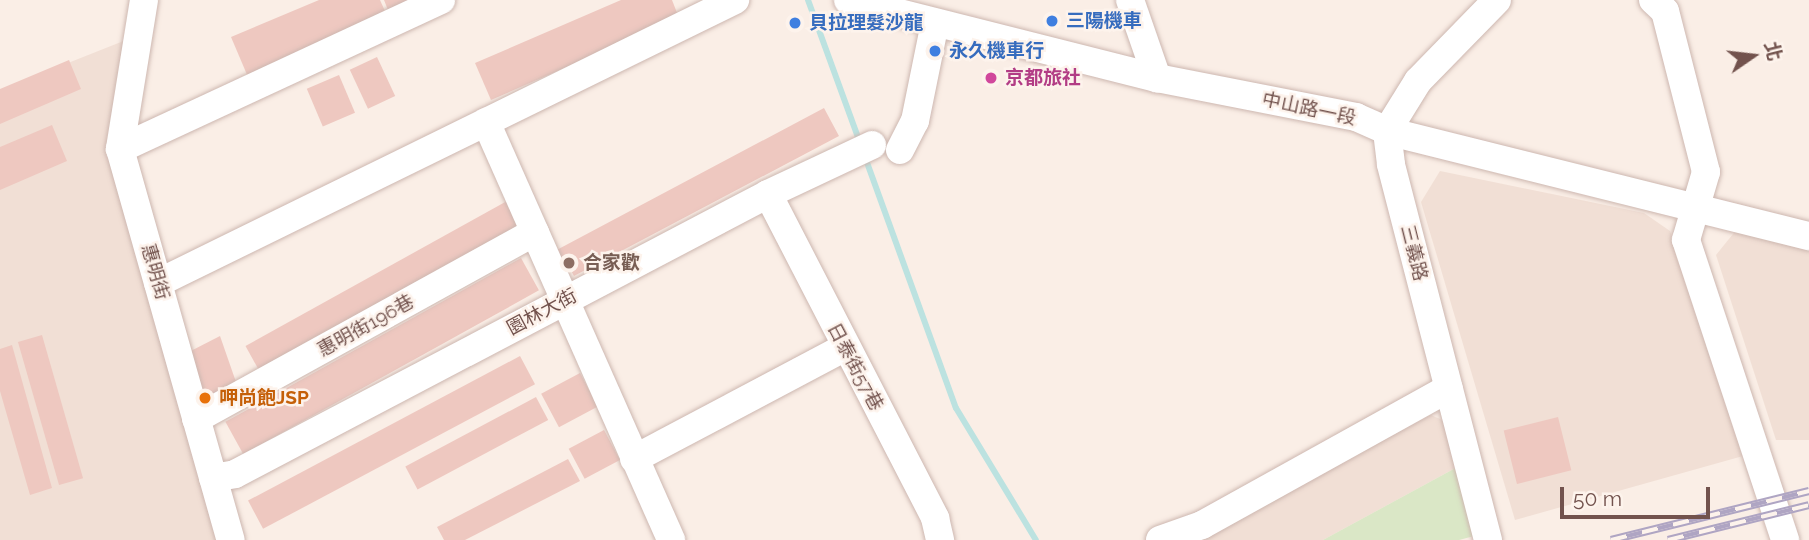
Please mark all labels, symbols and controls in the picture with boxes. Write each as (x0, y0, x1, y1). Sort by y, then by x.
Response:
place label: 三陽機車 (1066, 10, 1142, 32)
place label: 貝拉理髮沙龍 (809, 12, 923, 34)
marker: 三陽機車 (1044, 13, 1060, 29)
marker: 貝拉理髮沙龍 (787, 15, 803, 31)
north arrow (1718, 21, 1788, 91)
text: 北 (1760, 39, 1786, 63)
place label: 永久機車行 (949, 40, 1044, 62)
marker: 永久機車行 (927, 43, 943, 59)
place label: 京都旅社 (1005, 67, 1081, 89)
marker: 京都旅社 (983, 70, 999, 86)
street label: 中山路一段 (1260, 88, 1358, 130)
street label: 三義路 (1396, 223, 1432, 283)
street label: 惠明街 (136, 241, 174, 303)
place label: 合家歡 (583, 252, 640, 274)
marker: 合家歡 (561, 255, 577, 271)
street label: 園林大街 (503, 284, 581, 340)
street label: 惠明街196巷 (314, 290, 418, 362)
street label: 日泰街57巷 (822, 319, 888, 415)
place label: 呷尚飽JSP (219, 387, 309, 409)
marker: 呷尚飽JSP (197, 390, 213, 406)
scale bar (1564, 474, 1714, 518)
text: 50 m (1573, 486, 1622, 511)

